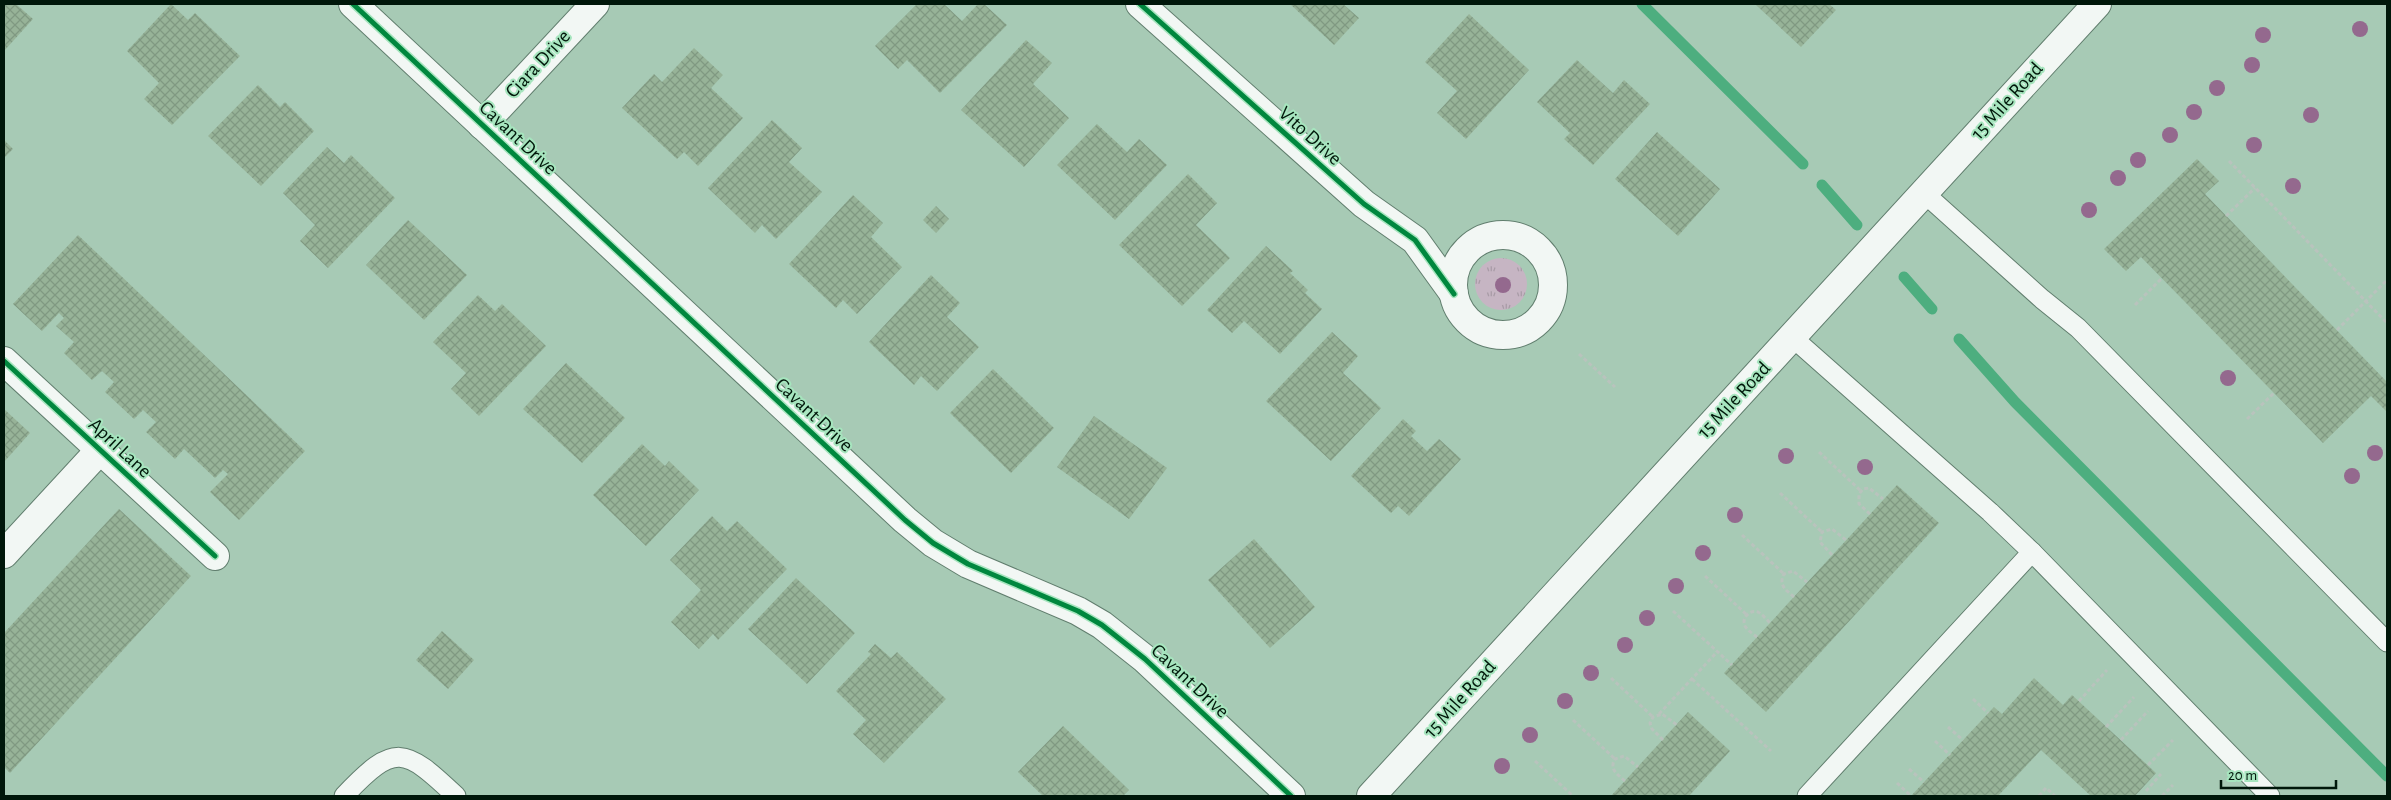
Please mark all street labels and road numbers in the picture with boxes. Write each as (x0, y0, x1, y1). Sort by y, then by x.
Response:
street label: Ciara Drive (502, 26, 574, 102)
street label: 15 Mile Road (1967, 58, 2047, 144)
street label: Cavant Drive (475, 97, 561, 179)
street label: Vito Drive (1275, 103, 1345, 169)
street label: 15 Mile Road (1694, 358, 1774, 442)
street label: Cavant Drive (771, 374, 857, 456)
street label: April Lane (85, 414, 155, 482)
street label: Cavant Drive (1147, 640, 1233, 722)
street label: 15 Mile Road (1420, 656, 1500, 742)

